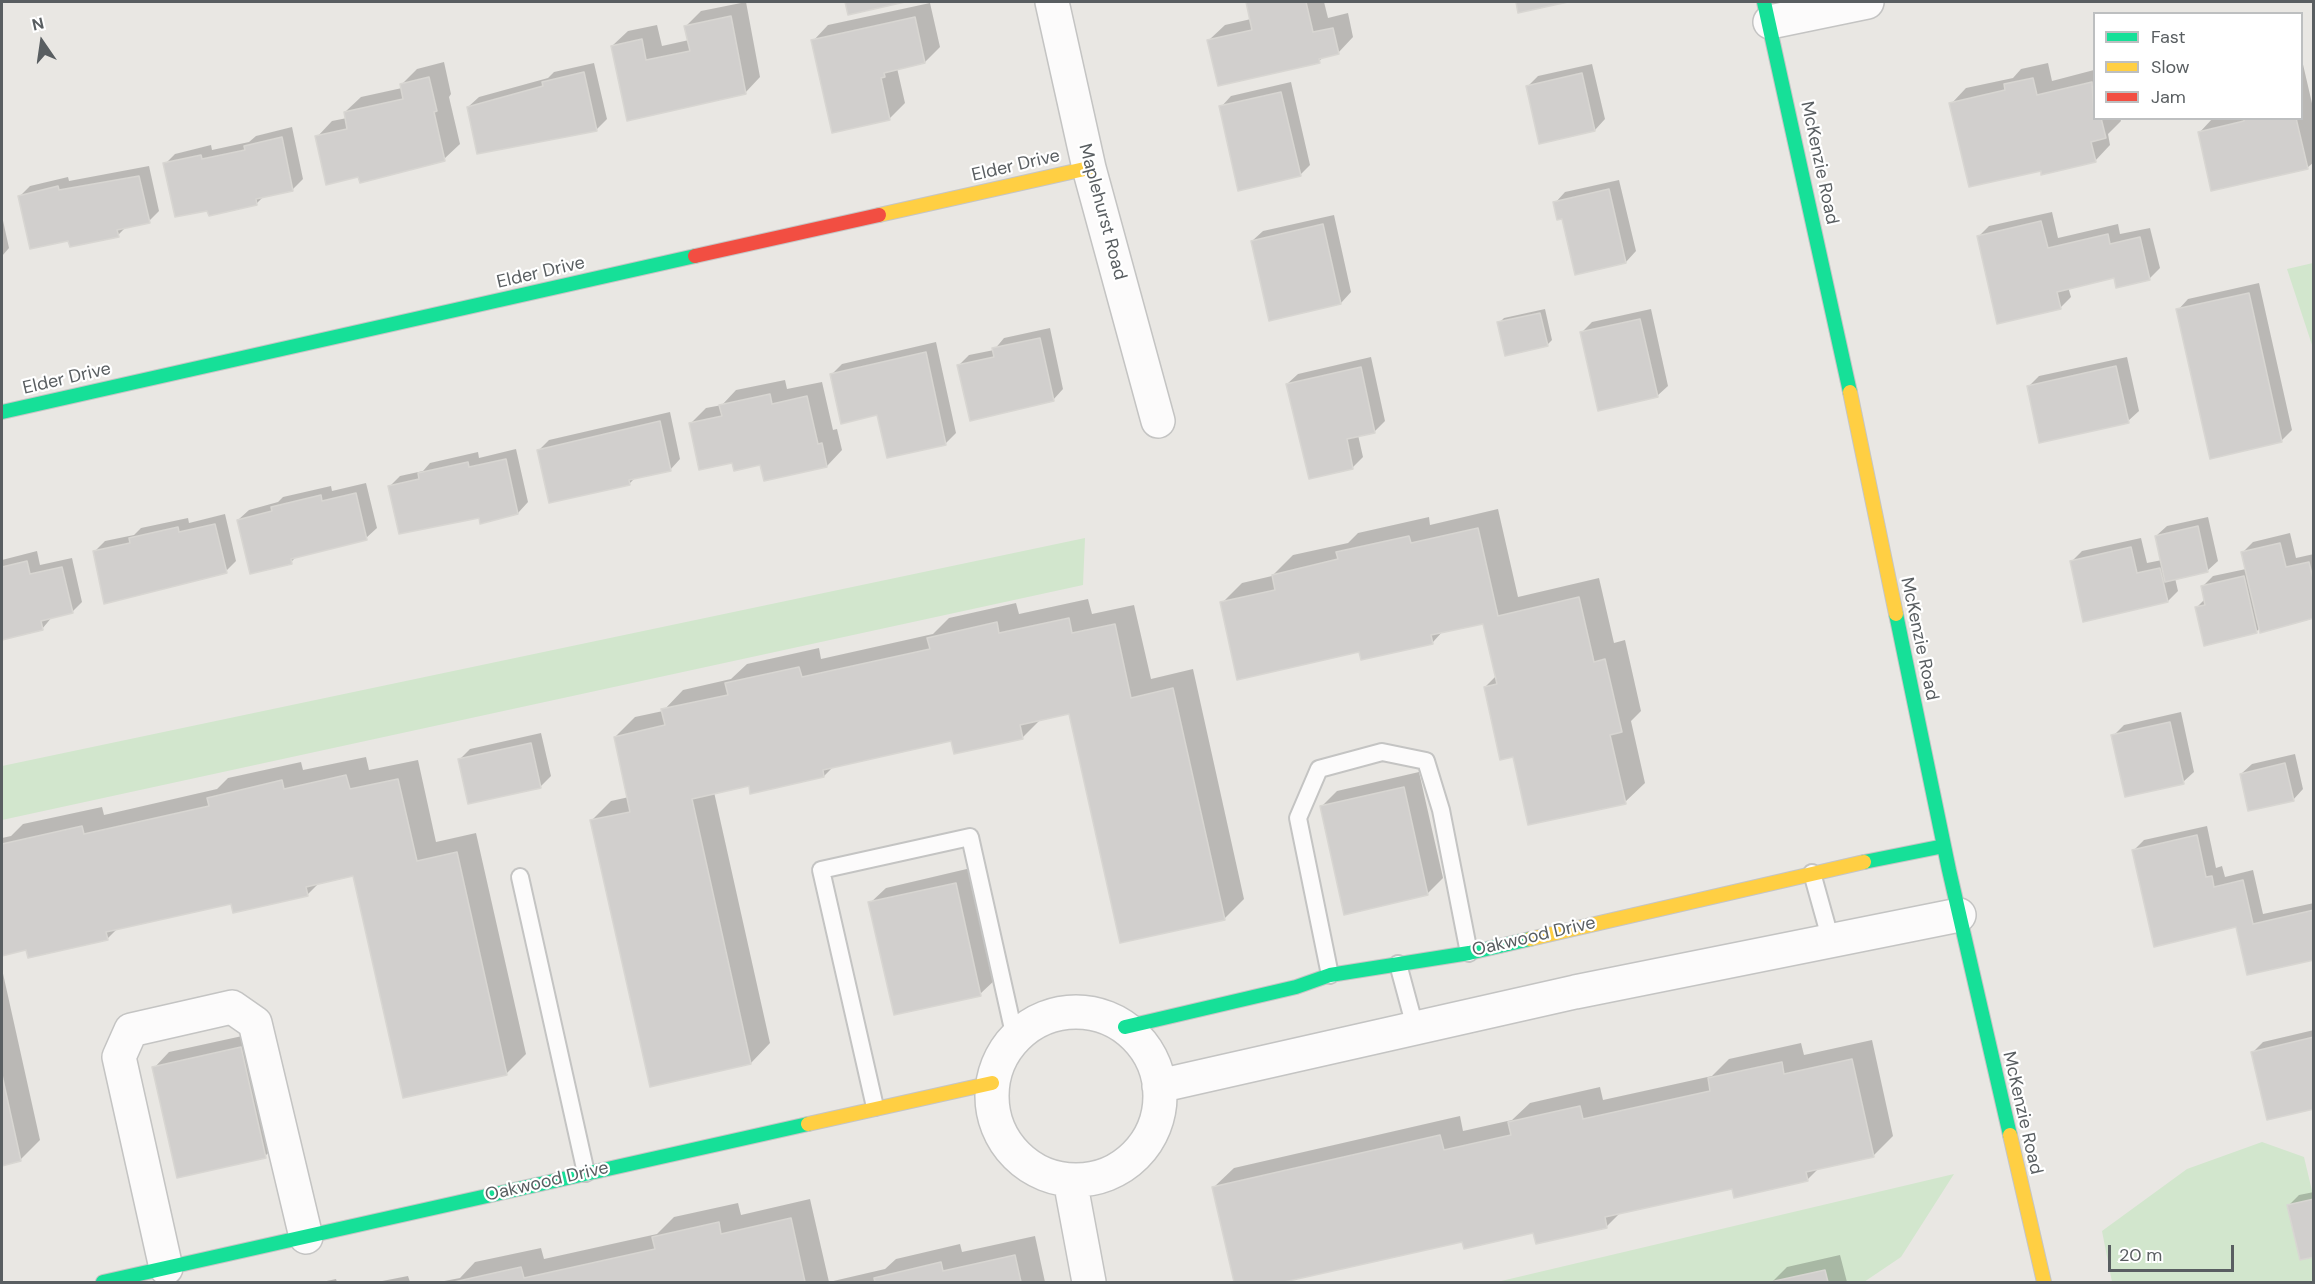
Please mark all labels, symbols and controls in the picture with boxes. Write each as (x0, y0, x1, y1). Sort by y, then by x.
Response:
north arrow (12, 12, 72, 72)
text: N (30, 12, 46, 36)
legend (2093, 12, 2303, 120)
text: Fast (2151, 25, 2186, 49)
text: Slow (2151, 55, 2190, 79)
text: Jam (2151, 85, 2186, 109)
street label: McKenzie Road (1795, 99, 1843, 227)
street label: Maplehurst Road (1073, 142, 1131, 282)
street label: Elder Drive (970, 145, 1062, 187)
street label: Elder Drive (495, 252, 587, 294)
street label: Elder Drive (21, 358, 113, 400)
street label: McKenzie Road (1895, 575, 1943, 703)
street label: Oakwood Drive (1470, 912, 1598, 962)
street label: McKenzie Road (1997, 1049, 2047, 1177)
street label: Oakwood Drive (483, 1157, 611, 1207)
scale bar (2111, 1233, 2237, 1271)
text: 20 m (2119, 1243, 2162, 1267)

